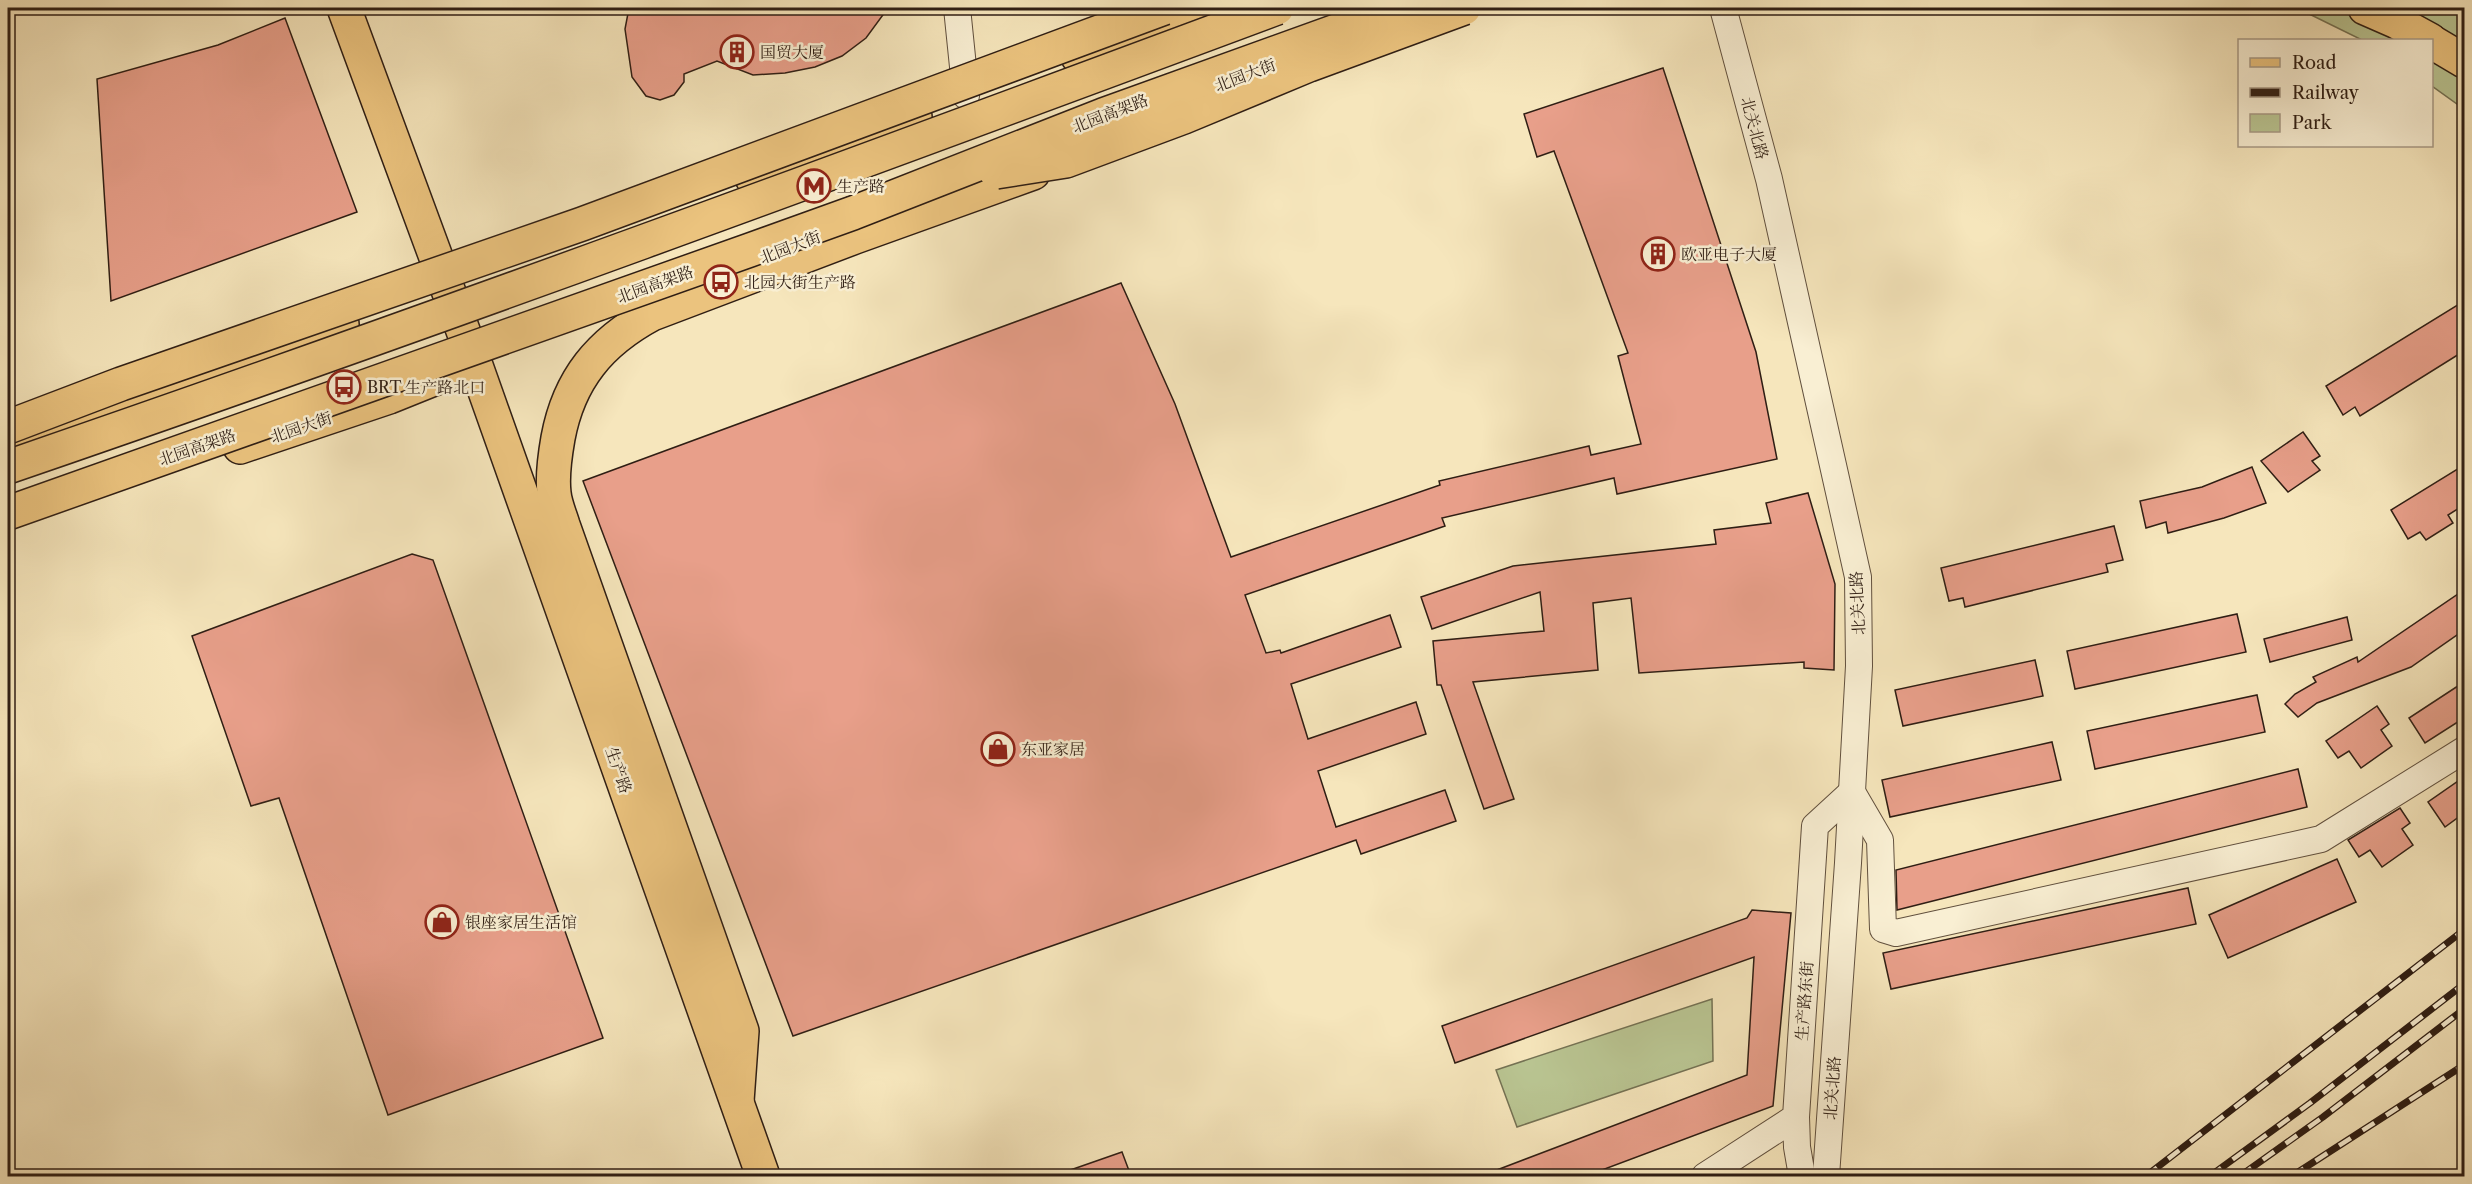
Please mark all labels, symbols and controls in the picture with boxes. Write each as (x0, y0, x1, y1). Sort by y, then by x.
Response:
building icon: 国贸大厦 (719, 34, 755, 70)
legend (2238, 39, 2433, 147)
place label: 国贸大厦 (760, 42, 824, 62)
text: Road (2292, 52, 2337, 74)
street label: 北园大街 (1212, 54, 1278, 96)
text: Railway (2292, 82, 2360, 104)
street label: 北园高架路 (1069, 89, 1151, 137)
street label: 北关北路 (1737, 94, 1773, 162)
text: Park (2292, 112, 2333, 134)
metro station icon: 生产路 (796, 168, 832, 204)
place label: 生产路 (837, 176, 885, 196)
street label: 北园大街 (757, 226, 823, 268)
building icon: 欧亚电子大厦 (1640, 236, 1676, 272)
place label: 欧亚电子大厦 (1681, 244, 1777, 264)
street label: 北园高架路 (614, 261, 696, 307)
bus stop icon: 北园大街生产路 (703, 264, 739, 300)
place label: 北园大街生产路 (744, 272, 856, 292)
bus stop icon: BRT 生产路北口 (326, 369, 362, 405)
place label: BRT 生产路北口 (367, 377, 485, 397)
street label: 北园大街 (267, 407, 335, 447)
street label: 北园高架路 (156, 425, 238, 469)
street label: 北关北路 (1845, 571, 1869, 635)
shop icon: 东亚家居 (980, 731, 1016, 767)
place label: 东亚家居 (1021, 739, 1085, 759)
street label: 生产路 (602, 744, 636, 796)
shop icon: 银座家居生活馆 (424, 904, 460, 940)
place label: 银座家居生活馆 (465, 912, 577, 932)
street label: 生产路东街 (1791, 960, 1817, 1042)
street label: 北关北路 (1820, 1055, 1844, 1121)

